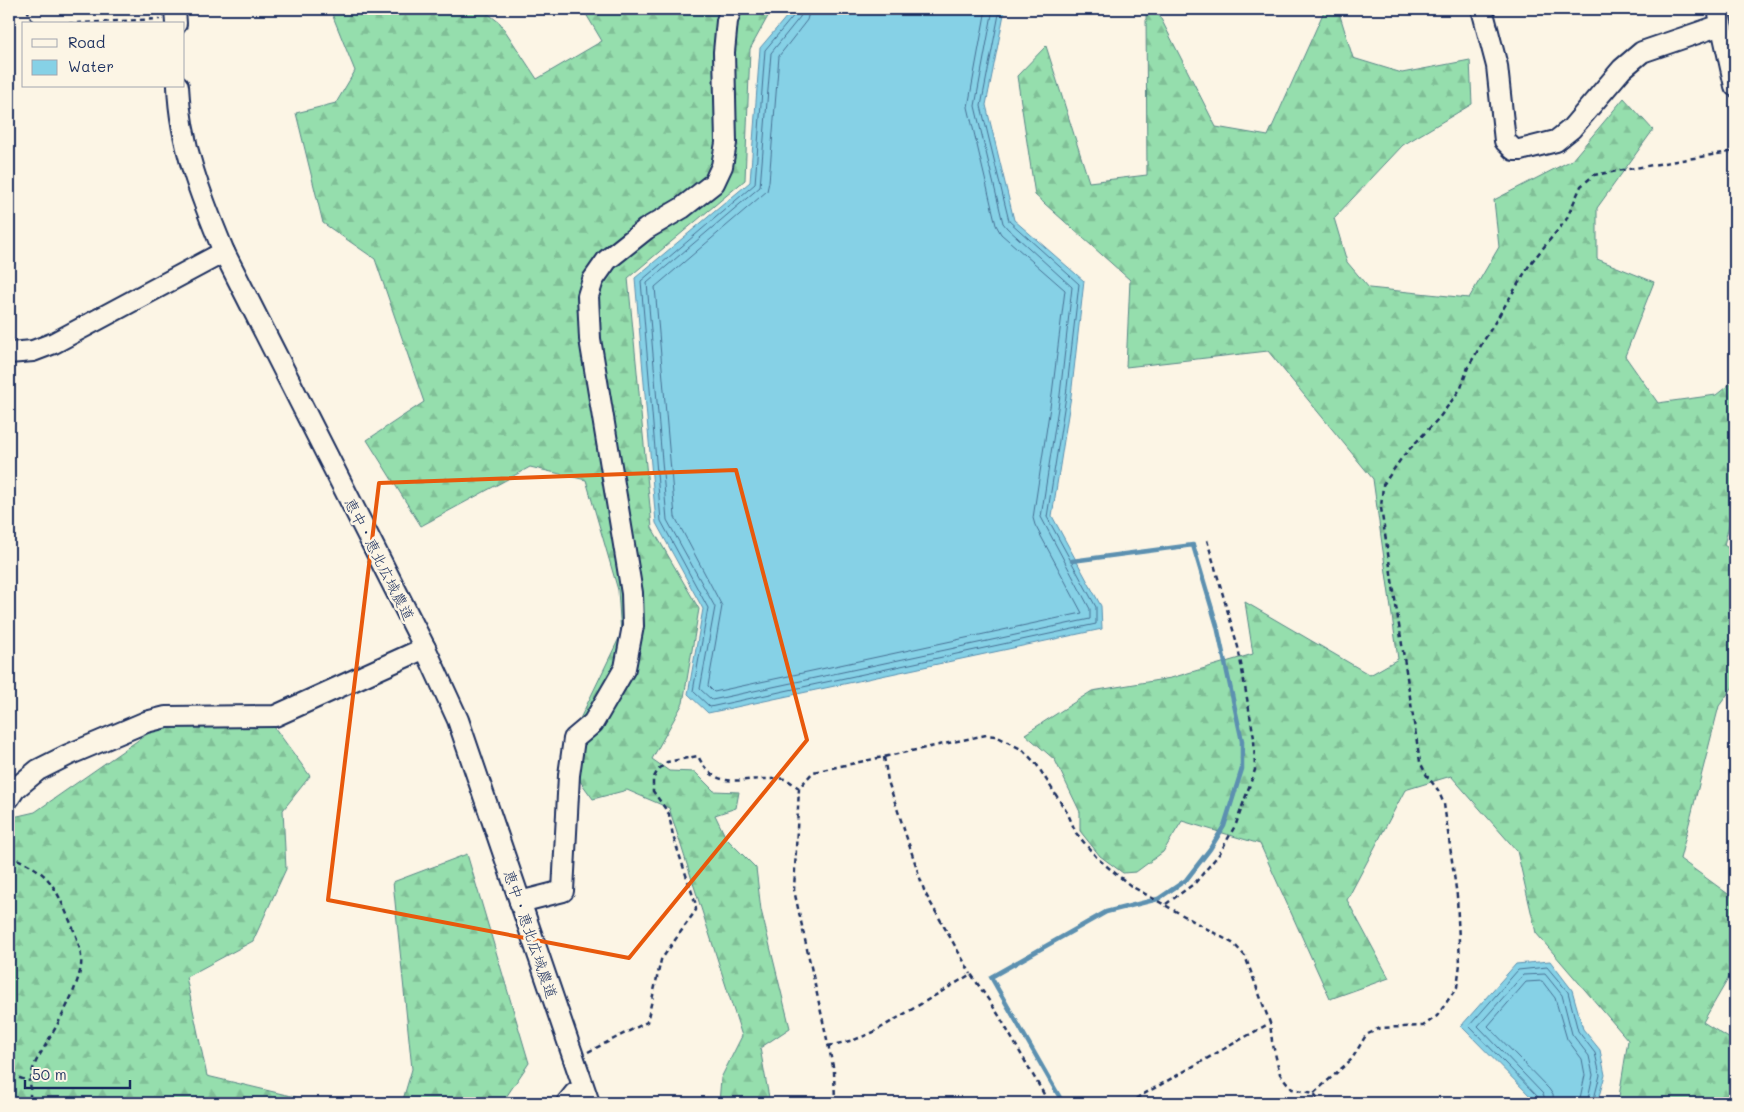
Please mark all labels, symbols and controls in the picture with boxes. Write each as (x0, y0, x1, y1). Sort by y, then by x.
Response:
legend (22, 22, 185, 88)
text: Road (68, 32, 105, 52)
text: Water (68, 56, 114, 76)
street label: 恵中・恵北広域農道 (340, 494, 420, 624)
street label: 恵中・恵北広域農道 (500, 867, 562, 1001)
scale bar (25, 1057, 130, 1089)
text: 50 m (32, 1064, 67, 1084)

